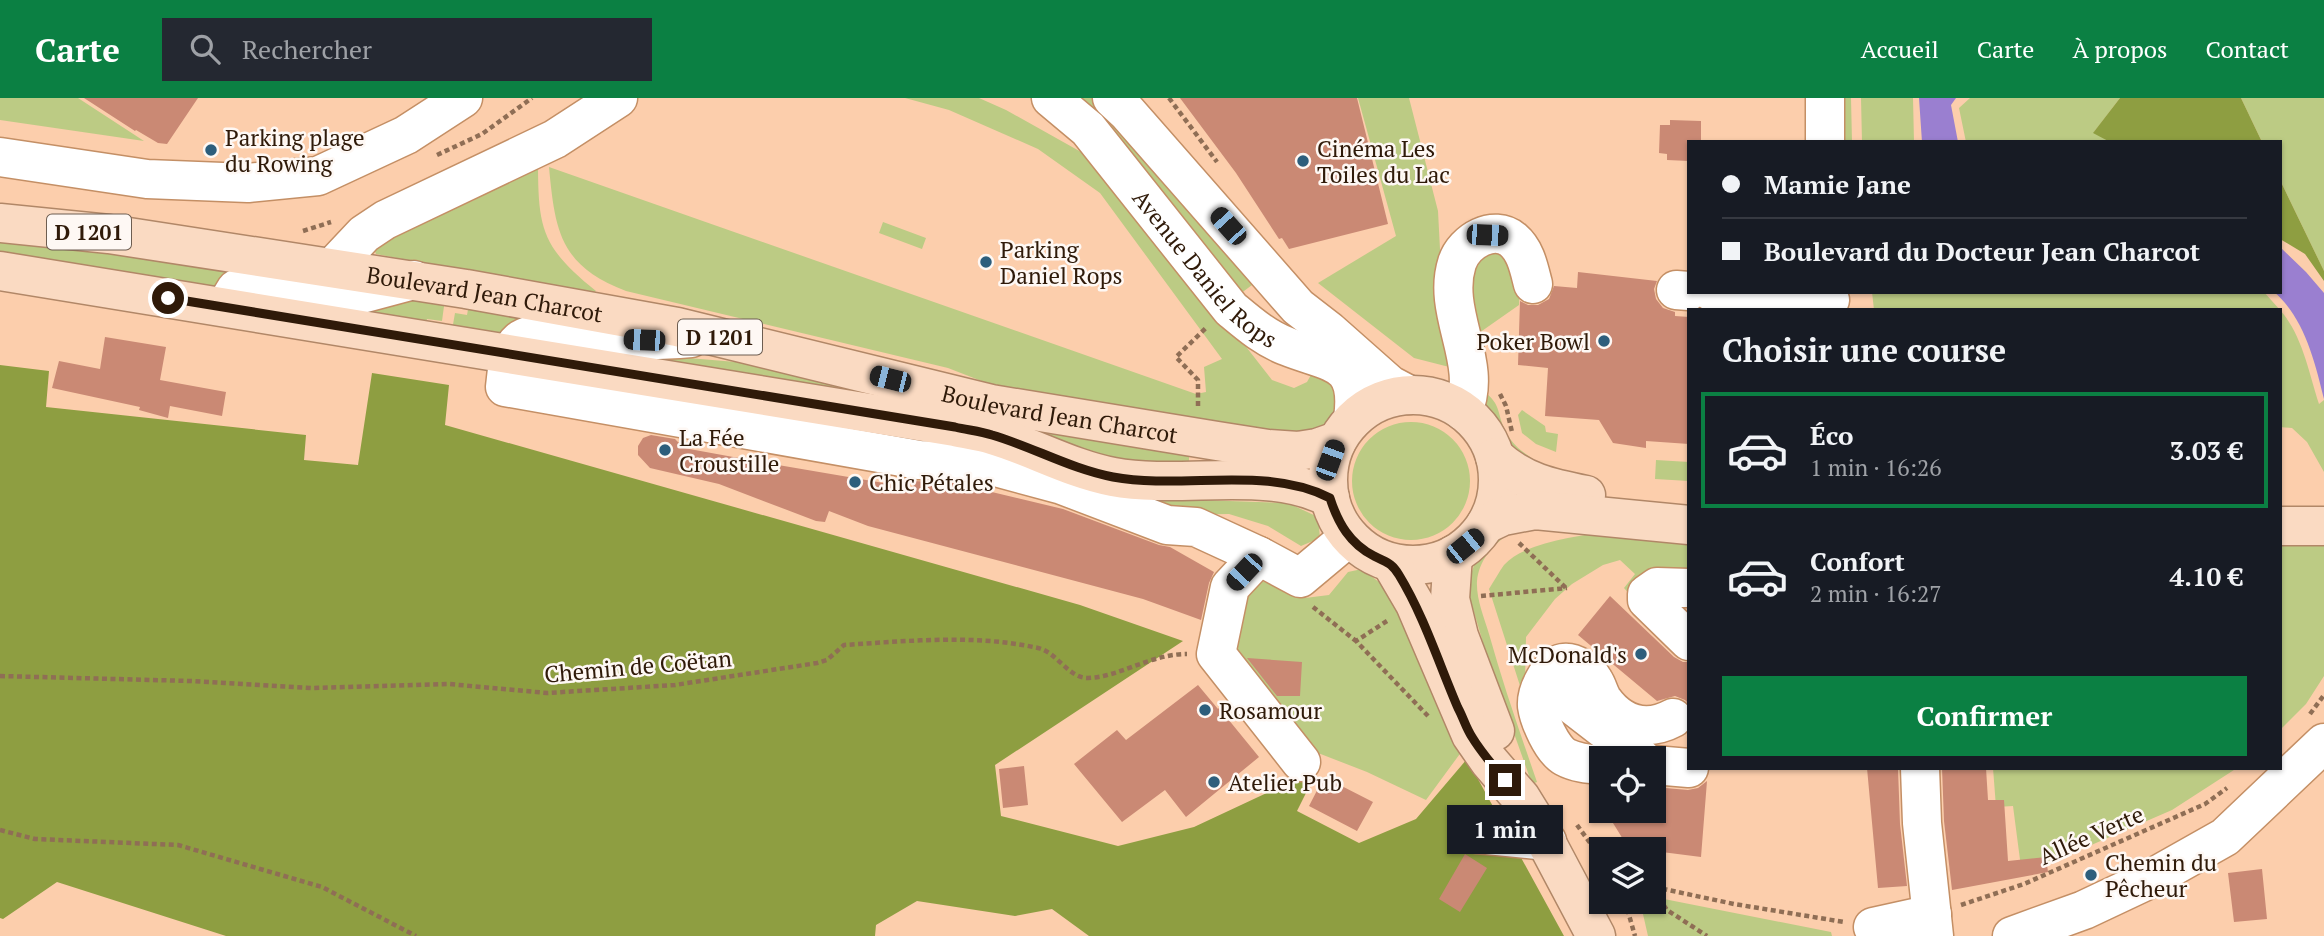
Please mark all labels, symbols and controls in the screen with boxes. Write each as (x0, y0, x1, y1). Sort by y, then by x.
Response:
search box (162, 18, 652, 81)
text: Carte (35, 28, 120, 71)
icon: search (186, 30, 224, 68)
text: Rechercher (242, 32, 372, 66)
text: Accueil (1861, 33, 1939, 65)
text: Carte (1977, 33, 2034, 65)
text: À propos (2072, 33, 2168, 65)
text: Contact (2206, 33, 2289, 65)
place label: Parking plage du Rowing (225, 122, 365, 179)
place label: Cinéma Les Toiles du Lac (1317, 133, 1450, 190)
marker: Parking plage du Rowing (203, 142, 219, 158)
marker: Cinéma Les Toiles du Lac (1295, 153, 1311, 169)
text: Mamie Jane (1764, 167, 1911, 201)
street label: Avenue Daniel Rops (1126, 183, 1283, 355)
car (1207, 203, 1250, 249)
road number: D 1201 (47, 214, 131, 250)
car (1466, 224, 1509, 246)
place label: Parking Daniel Rops (1000, 234, 1122, 291)
text: Boulevard du Docteur Jean Charcot (1764, 234, 2200, 268)
marker: Parking Daniel Rops (978, 254, 994, 270)
street label: Boulevard Jean Charcot (364, 258, 606, 329)
route start (152, 282, 184, 314)
road number: D 1201 (678, 320, 762, 354)
place label: Poker Bowl (1476, 326, 1590, 357)
car (623, 329, 666, 351)
text: Choisir une course (1722, 329, 2006, 371)
marker: Poker Bowl (1596, 333, 1612, 349)
car (868, 364, 913, 394)
street label: Boulevard Jean Charcot (939, 377, 1181, 450)
text: Éco (1810, 418, 1853, 452)
icon: car (1726, 419, 1789, 482)
place label: La Fée Croustille (679, 422, 779, 479)
text: 3.03 € (2170, 433, 2243, 467)
car (1313, 437, 1348, 483)
marker: La Fée Croustille (657, 442, 673, 458)
text: 1 min · 16:26 (1810, 452, 1942, 483)
place label: Chic Pétales (869, 467, 994, 498)
marker: Chic Pétales (847, 474, 863, 490)
car (1443, 525, 1488, 567)
text: Confort (1810, 544, 1905, 578)
icon: car (1726, 545, 1789, 608)
car (1222, 549, 1267, 595)
text: 4.10 € (2170, 559, 2243, 593)
text: 2 min · 16:27 (1810, 578, 1942, 609)
place label: McDonald's (1508, 639, 1627, 670)
street label: Chemin de Coëtan (543, 642, 733, 690)
marker: McDonald's (1633, 646, 1649, 662)
button: Confirmer (1722, 676, 2247, 756)
place label: Rosamour (1219, 695, 1322, 726)
marker: Rosamour (1197, 702, 1213, 718)
map controls (1589, 746, 1666, 914)
button: locate (1589, 746, 1666, 823)
route end (1489, 764, 1521, 796)
place label: Atelier Pub (1228, 767, 1342, 798)
marker: Atelier Pub (1206, 774, 1222, 790)
street label: Allée Verte (2034, 798, 2148, 872)
callout: 1 min (1447, 804, 1563, 854)
text: 1 min (1474, 814, 1536, 845)
button: layers (1589, 837, 1666, 914)
place label: Chemin du Pêcheur (2105, 847, 2217, 904)
marker: Chemin du Pêcheur (2083, 867, 2099, 883)

